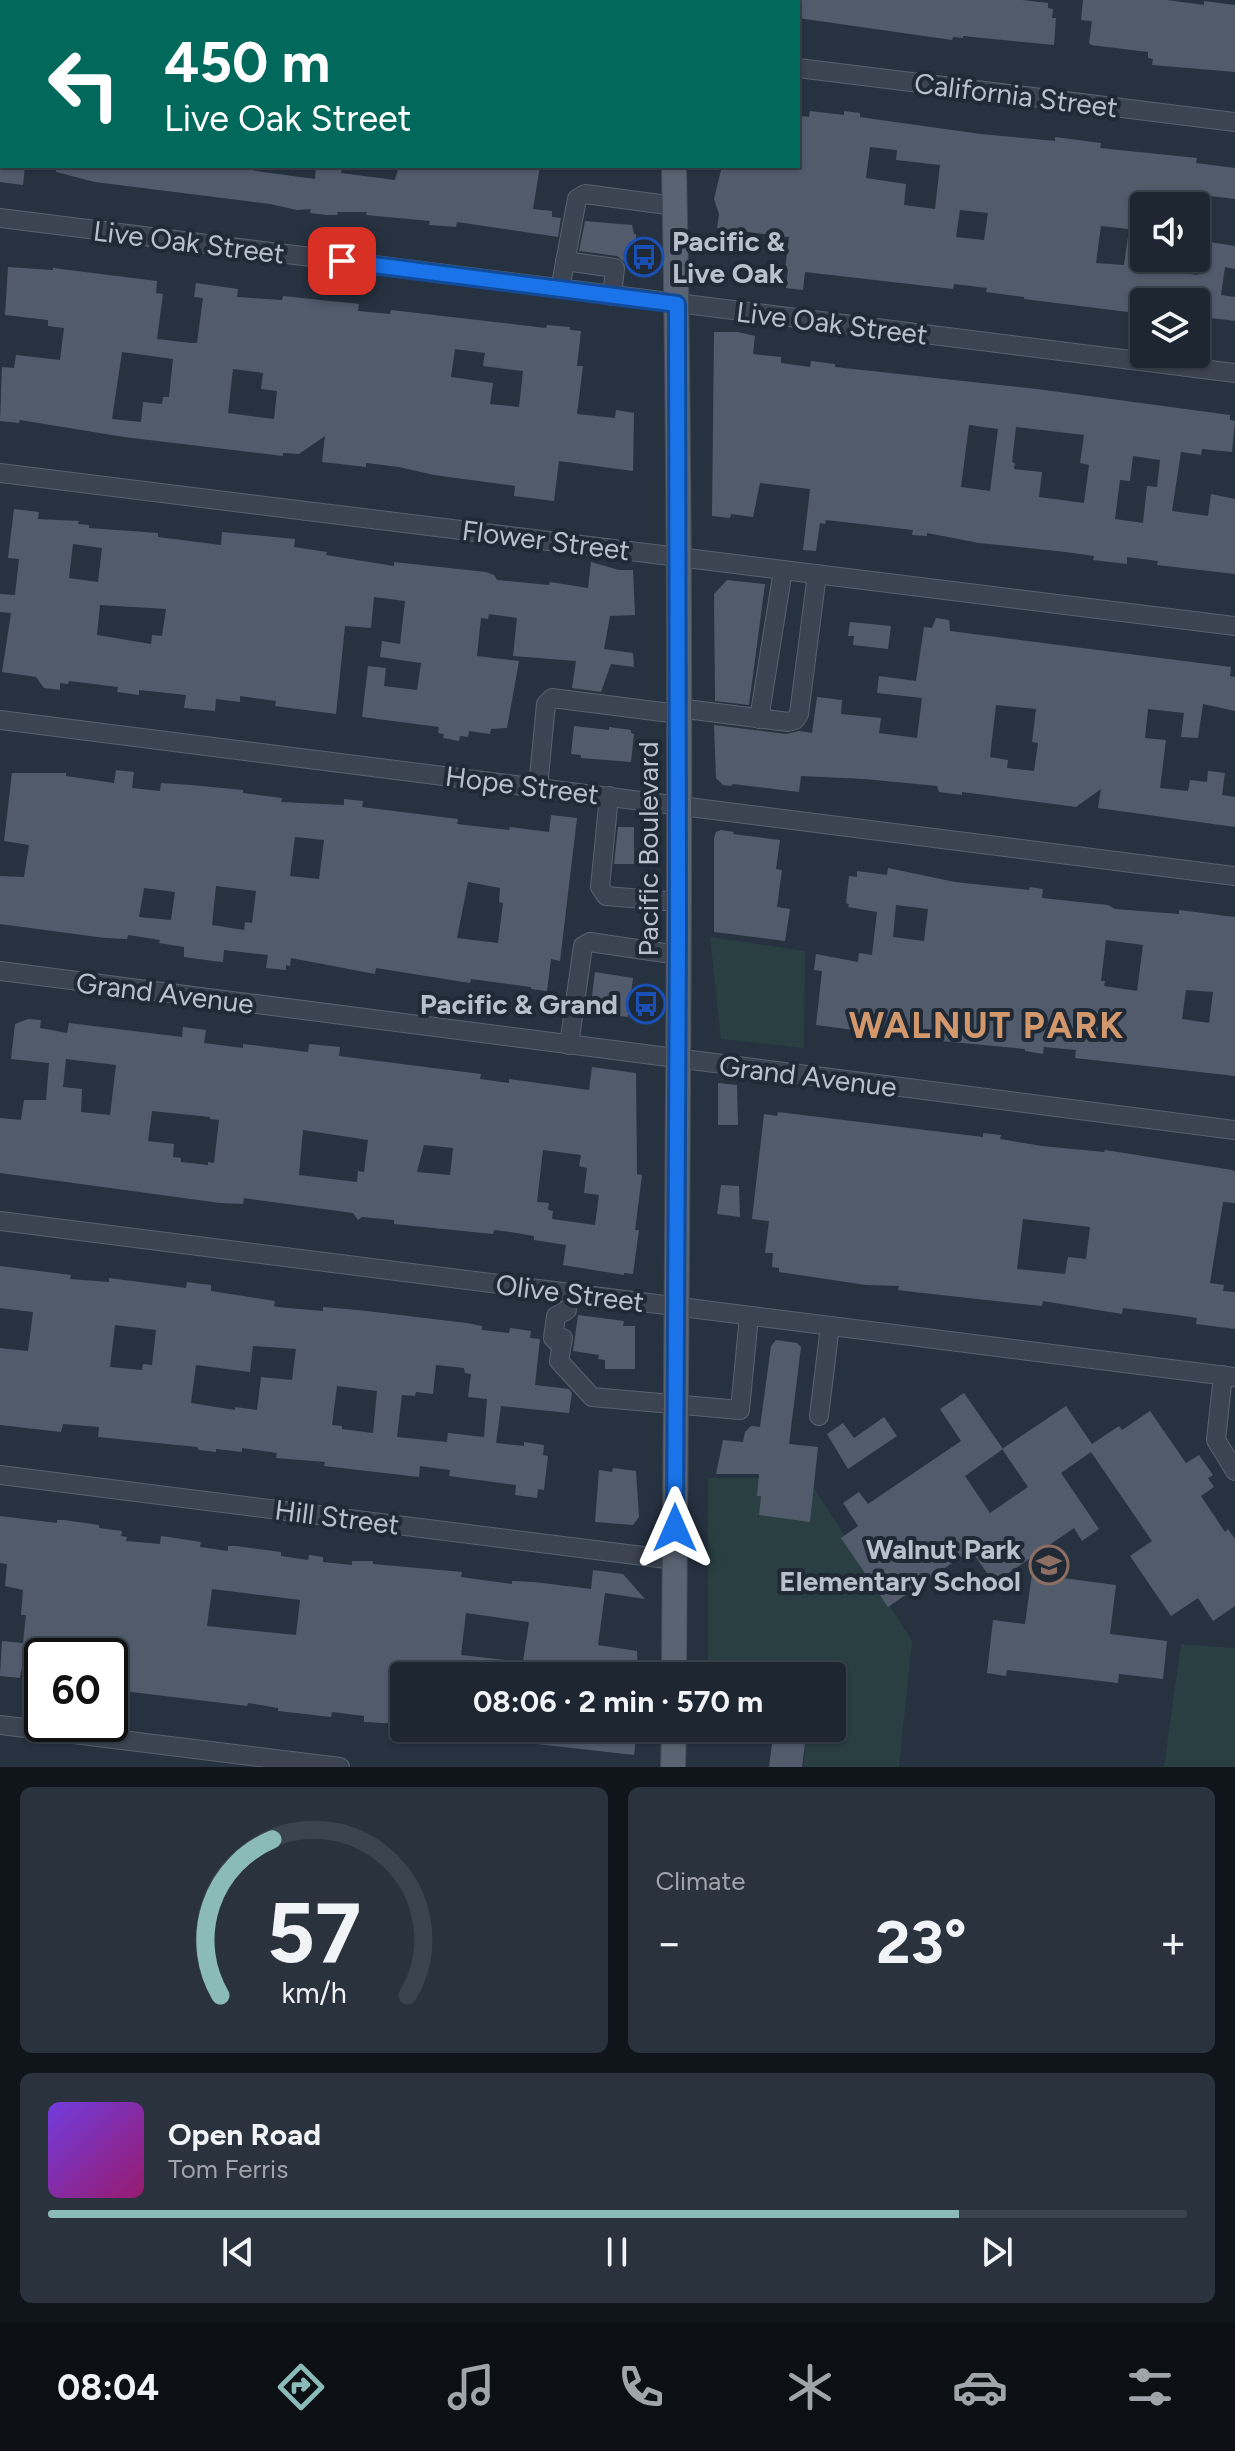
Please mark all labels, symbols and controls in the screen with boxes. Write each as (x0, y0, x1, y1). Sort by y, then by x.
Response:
text: 450 m (164, 29, 330, 96)
icon: left (32, 32, 136, 136)
street label: California Street (912, 66, 1120, 124)
text: Live Oak Street (164, 97, 411, 140)
map controls (1130, 192, 1210, 368)
button: sound (1130, 192, 1210, 272)
street label: Live Oak Street (91, 213, 287, 271)
place label: Pacific & Live Oak (672, 224, 785, 290)
pin (308, 227, 376, 295)
bus stop icon: Pacific & Live Oak (623, 236, 665, 278)
icon: arrive (320, 239, 364, 283)
button: layers (1130, 288, 1210, 368)
street label: Live Oak Street (734, 294, 930, 352)
street label: Flower Street (460, 513, 632, 567)
street label: Pacific Boulevard (631, 741, 665, 957)
street label: Hope Street (443, 759, 601, 811)
street label: Grand Avenue (74, 965, 256, 1021)
bus stop icon: Pacific & Grand (625, 983, 667, 1025)
place label: Pacific & Grand (420, 987, 618, 1021)
district label: WALNUT PARK (849, 1004, 1125, 1047)
street label: Grand Avenue (717, 1048, 899, 1104)
street label: Olive Street (494, 1267, 646, 1319)
position arrow (633, 1486, 717, 1570)
street label: Hill Street (273, 1492, 401, 1542)
place label: Walnut Park Elementary School (779, 1532, 1021, 1598)
school or university icon: Walnut Park Elementary School (1028, 1544, 1070, 1586)
speed limit sign: 60 (24, 1638, 128, 1742)
text: 08:06 · 2 min · 570 m (473, 1683, 763, 1720)
text: Climate (656, 1865, 745, 1897)
text: 57 (266, 1883, 361, 1983)
text: 23° (876, 1906, 967, 1978)
text: − (656, 1916, 683, 1969)
text: + (1160, 1916, 1187, 1969)
text: km/h (281, 1976, 346, 2010)
text: Open Road (168, 2116, 321, 2153)
text: Tom Ferris (168, 2153, 288, 2185)
icon: previous (216, 2230, 260, 2274)
icon: pause (595, 2230, 639, 2274)
icon: next (975, 2230, 1019, 2274)
icon: directions (273, 2359, 329, 2415)
icon: music (443, 2359, 499, 2415)
icon: phone (613, 2359, 669, 2415)
icon: climate (782, 2359, 838, 2415)
icon: car (952, 2359, 1008, 2415)
icon: filters (1122, 2359, 1178, 2415)
text: 08:04 (57, 2366, 159, 2409)

